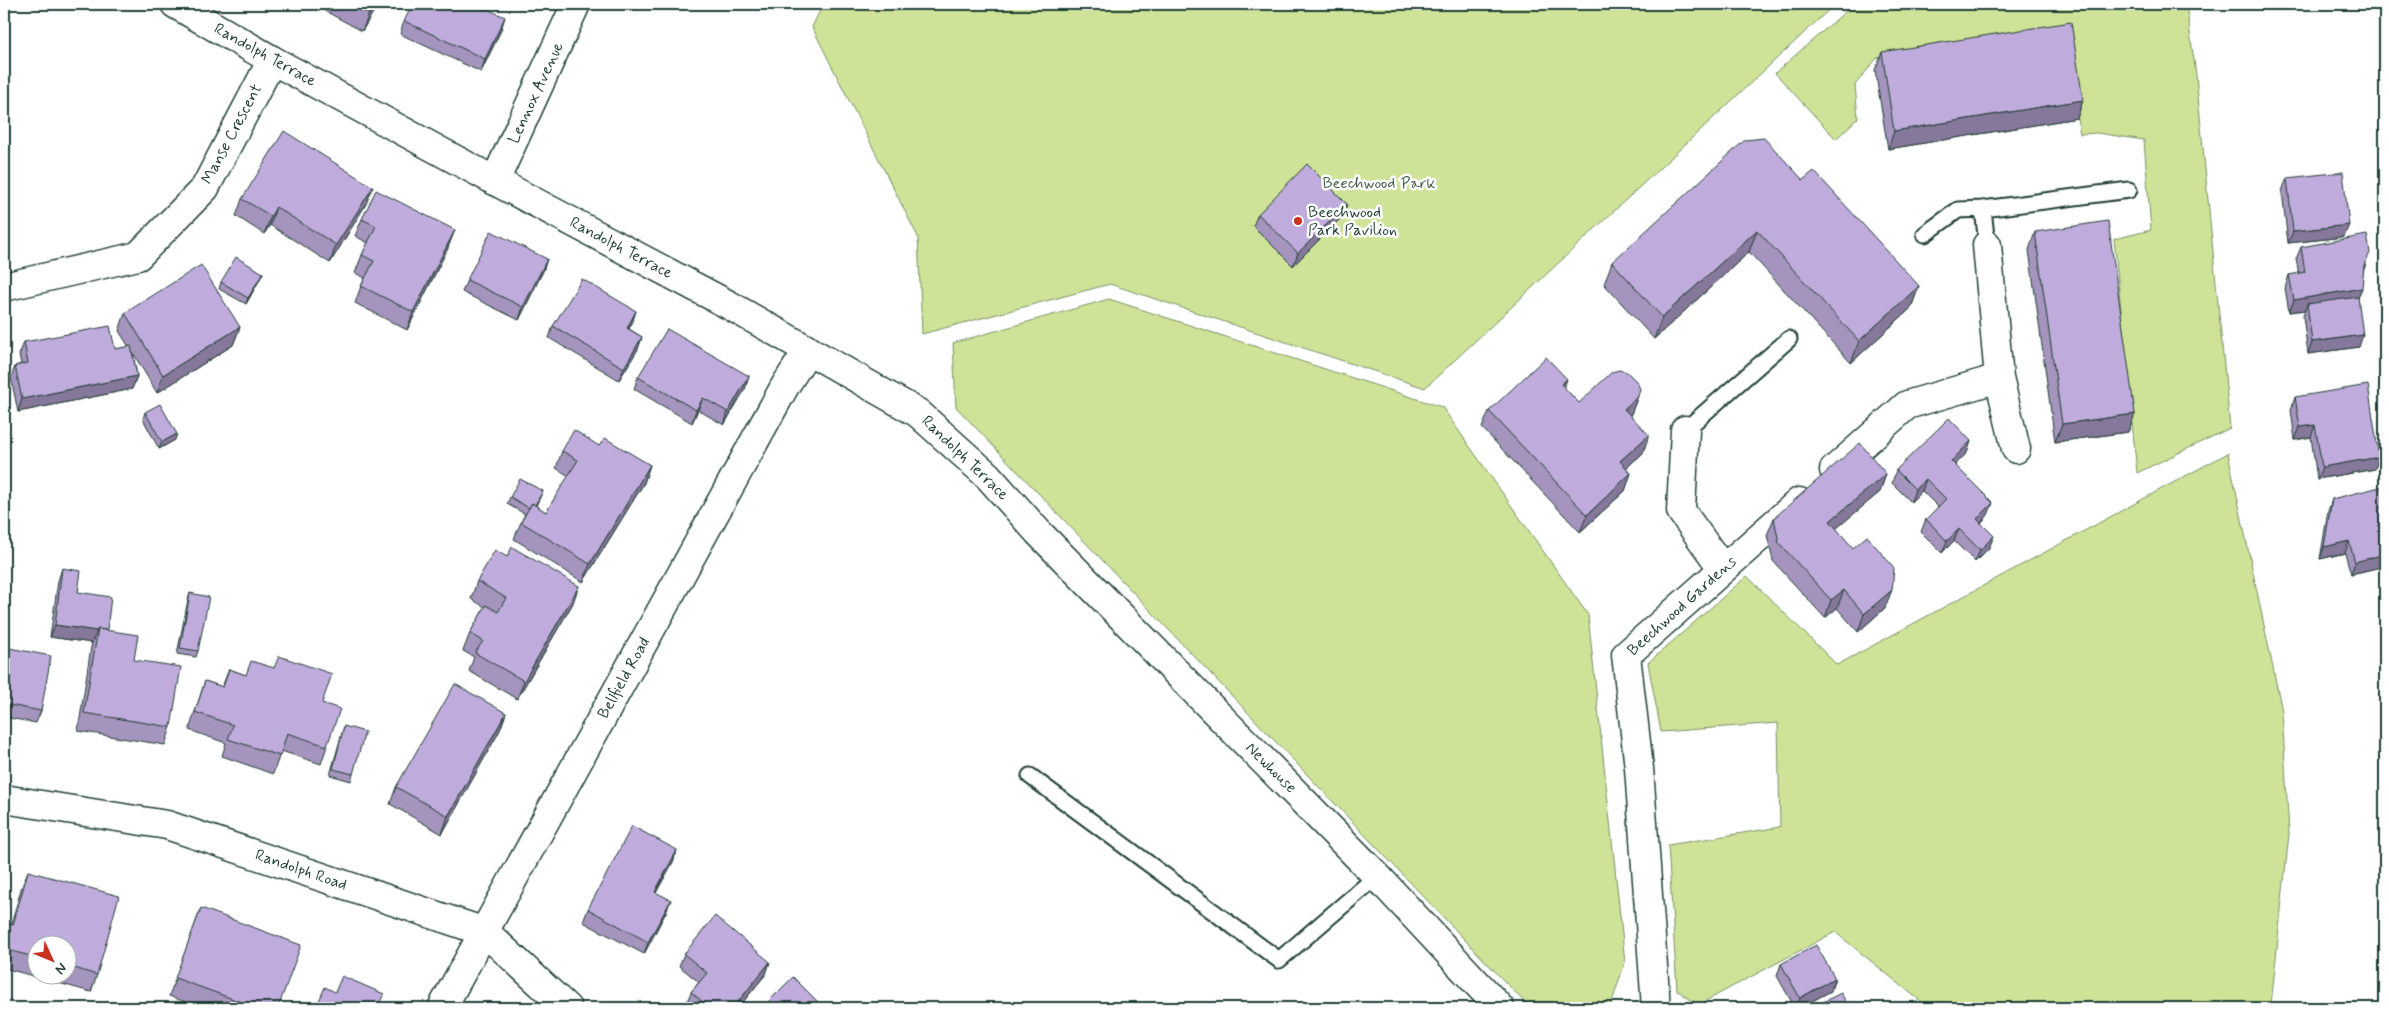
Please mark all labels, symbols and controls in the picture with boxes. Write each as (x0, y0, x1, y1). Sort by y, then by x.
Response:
street label: Randolph Terrace (210, 18, 320, 92)
street label: Lennox Avenue (503, 38, 569, 147)
street label: Manse Crescent (197, 80, 267, 188)
park label: Beechwood Park (1322, 173, 1436, 194)
place label: Beechwood Park Pavilion (1308, 202, 1397, 241)
street label: Randolph Terrace (566, 212, 677, 284)
marker: Beechwood Park Pavilion (1292, 215, 1304, 227)
street label: Randolph Terrace (917, 411, 1014, 505)
street label: Beechwood Gardens (1623, 551, 1741, 661)
street label: Bellfield Road (593, 633, 655, 723)
street label: Newhouse (1241, 738, 1301, 798)
street label: Randolph Road (252, 844, 350, 896)
north arrow (28, 934, 78, 984)
text: N (51, 959, 70, 978)

